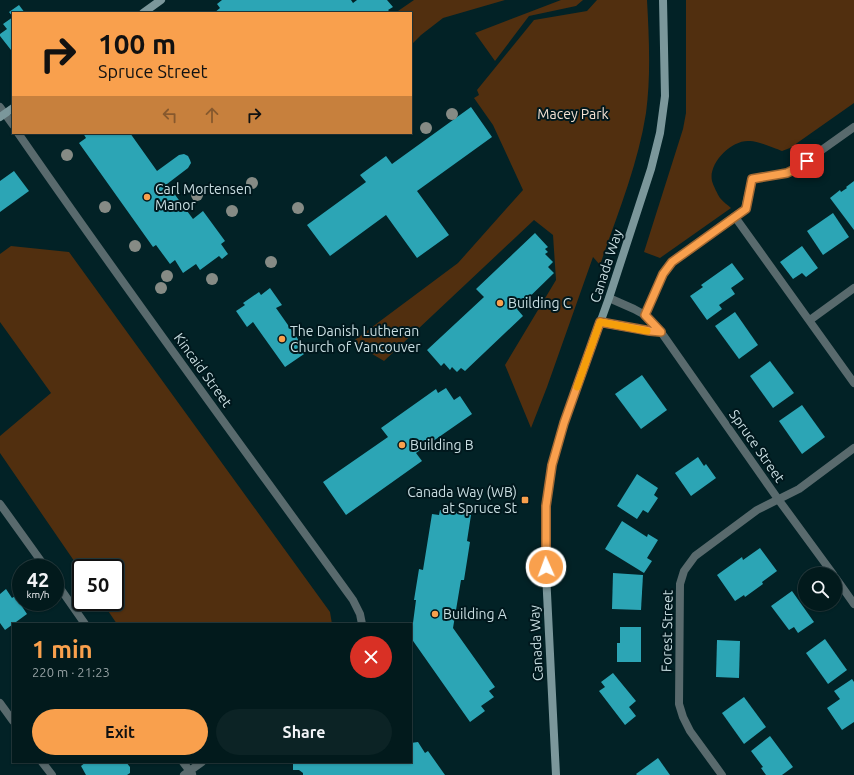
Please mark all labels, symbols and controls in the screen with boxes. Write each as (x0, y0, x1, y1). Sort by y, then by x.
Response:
icon: right (32, 28, 84, 80)
text: 100 m (98, 28, 176, 59)
text: Spruce Street (98, 61, 208, 81)
icon: left (159, 104, 181, 126)
icon: ahead (201, 104, 223, 126)
icon: right (243, 104, 265, 126)
park label: Macey Park (537, 106, 609, 122)
pin (790, 144, 824, 178)
icon: arrive (796, 150, 818, 172)
place label: Carl Mortensen Manor (155, 181, 252, 213)
marker: Carl Mortensen Manor (142, 192, 152, 202)
street label: Canada Way (587, 227, 625, 305)
place label: Building C (508, 295, 572, 311)
marker: Building C (495, 298, 505, 308)
place label: The Danish Lutheran Church of Vancouver (290, 323, 421, 355)
street label: Kincaid Street (171, 330, 236, 411)
marker: The Danish Lutheran Church of Vancouver (277, 334, 287, 344)
street label: Spruce Street (726, 406, 788, 486)
place label: Building B (410, 437, 474, 453)
marker: Building B (397, 440, 407, 450)
place label: Canada Way (WB) at Spruce St (407, 484, 517, 516)
marker: Canada Way (WB) at Spruce St (520, 495, 530, 505)
position arrow (525, 546, 567, 588)
speed limit sign: 50 (72, 559, 124, 611)
map controls (798, 567, 842, 611)
button: search (798, 567, 842, 611)
text: 42 (27, 568, 49, 591)
text: km/h (26, 589, 50, 600)
street label: Forest Street (658, 589, 676, 672)
street label: Canada Way (526, 604, 546, 681)
place label: Building A (443, 606, 507, 622)
marker: Building A (430, 609, 440, 619)
text: 1 min (32, 636, 93, 663)
button: close (350, 636, 392, 678)
text: 220 m · 21:23 (32, 665, 110, 679)
button: Exit (32, 709, 208, 755)
button: Share (216, 709, 392, 755)

